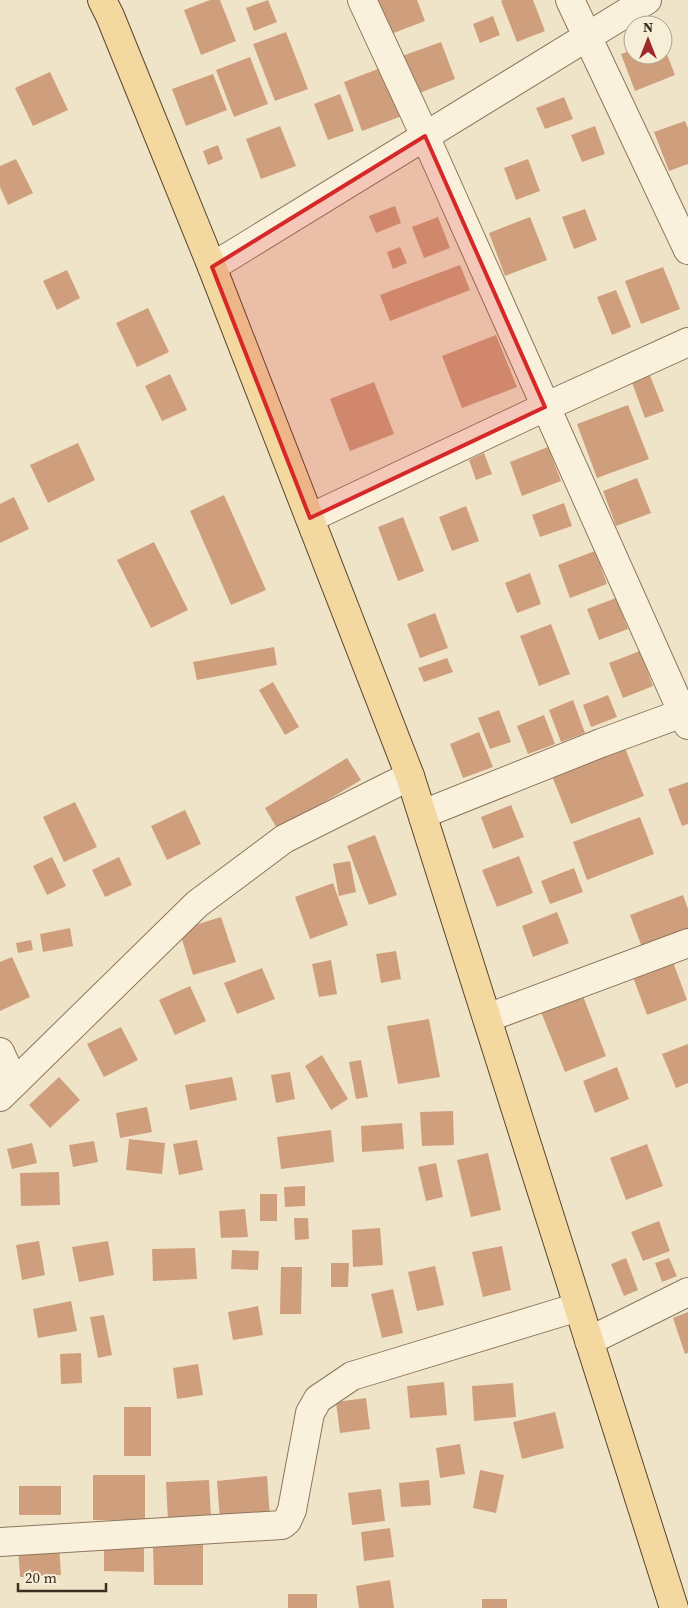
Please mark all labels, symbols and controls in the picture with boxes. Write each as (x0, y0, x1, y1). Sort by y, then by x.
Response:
north arrow (623, 15, 673, 65)
text: N (643, 17, 653, 37)
scale bar (18, 1560, 105, 1592)
text: 20 m (25, 1567, 57, 1588)

